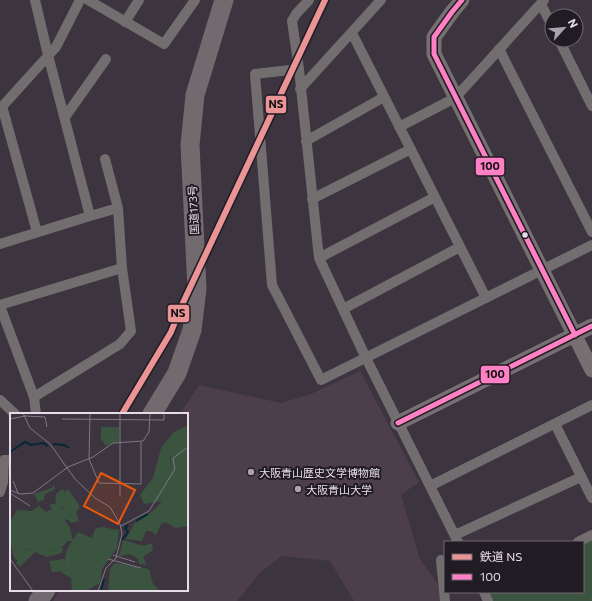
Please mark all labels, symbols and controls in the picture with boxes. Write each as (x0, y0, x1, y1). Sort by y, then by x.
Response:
north arrow (544, 8, 584, 48)
text: N (566, 17, 581, 30)
line badge: NS (265, 95, 287, 114)
text: NS (269, 97, 284, 110)
line badge: 100 (475, 157, 505, 176)
text: 100 (480, 159, 500, 172)
street label: 国道173号 (185, 185, 201, 235)
unlabelled marker (520, 230, 530, 240)
line badge: NS (167, 304, 190, 323)
text: NS (171, 306, 186, 319)
line badge: 100 (480, 365, 510, 384)
text: 100 (485, 367, 505, 380)
inset map (10, 413, 188, 591)
place label: 大阪青山歴史文学博物館 (259, 466, 380, 479)
marker: 大阪青山歴史文学博物館 (246, 467, 256, 477)
place label: 大阪青山大学 (306, 483, 372, 496)
marker: 大阪青山大学 (293, 484, 303, 494)
legend (444, 541, 584, 593)
text: 鉄道 NS (480, 549, 522, 563)
text: 100 (480, 569, 501, 583)

